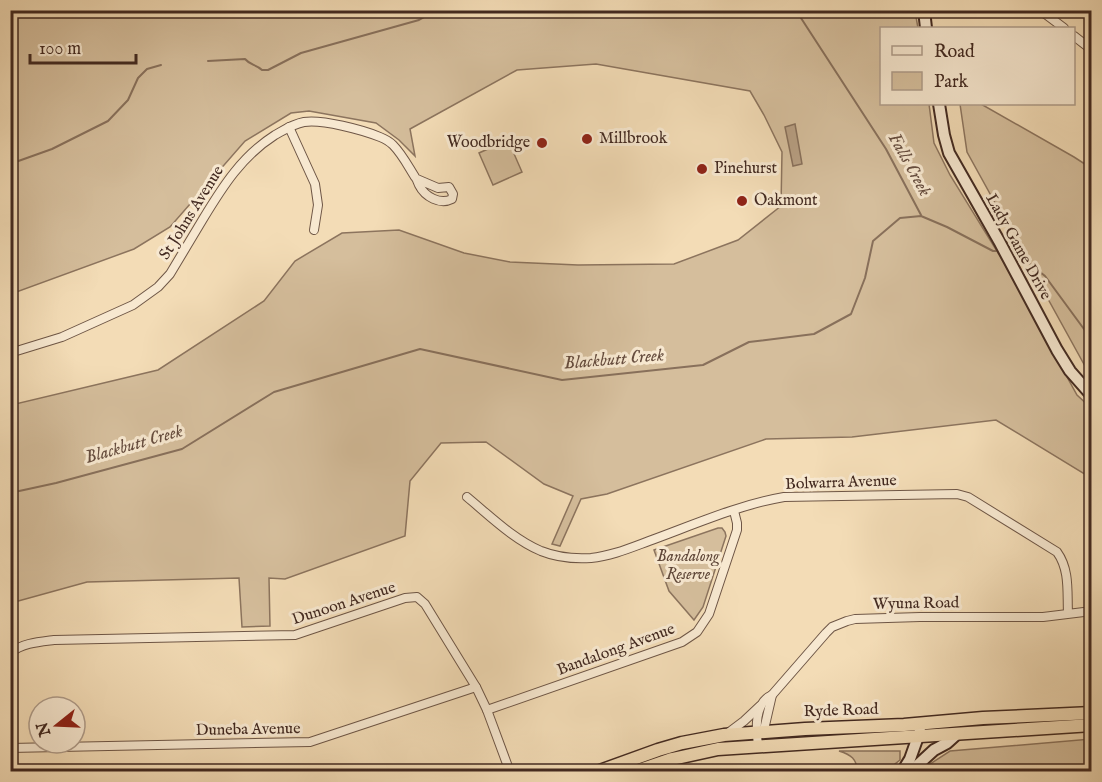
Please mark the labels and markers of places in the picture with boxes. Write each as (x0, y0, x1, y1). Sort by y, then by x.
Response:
place label: Millbrook (599, 129, 668, 149)
marker: Millbrook (580, 132, 594, 146)
place label: Woodbridge (447, 133, 530, 153)
marker: Woodbridge (535, 136, 549, 150)
place label: Pinehurst (714, 159, 778, 179)
marker: Pinehurst (695, 162, 709, 176)
place label: Oakmont (754, 191, 818, 211)
marker: Oakmont (735, 194, 749, 208)

